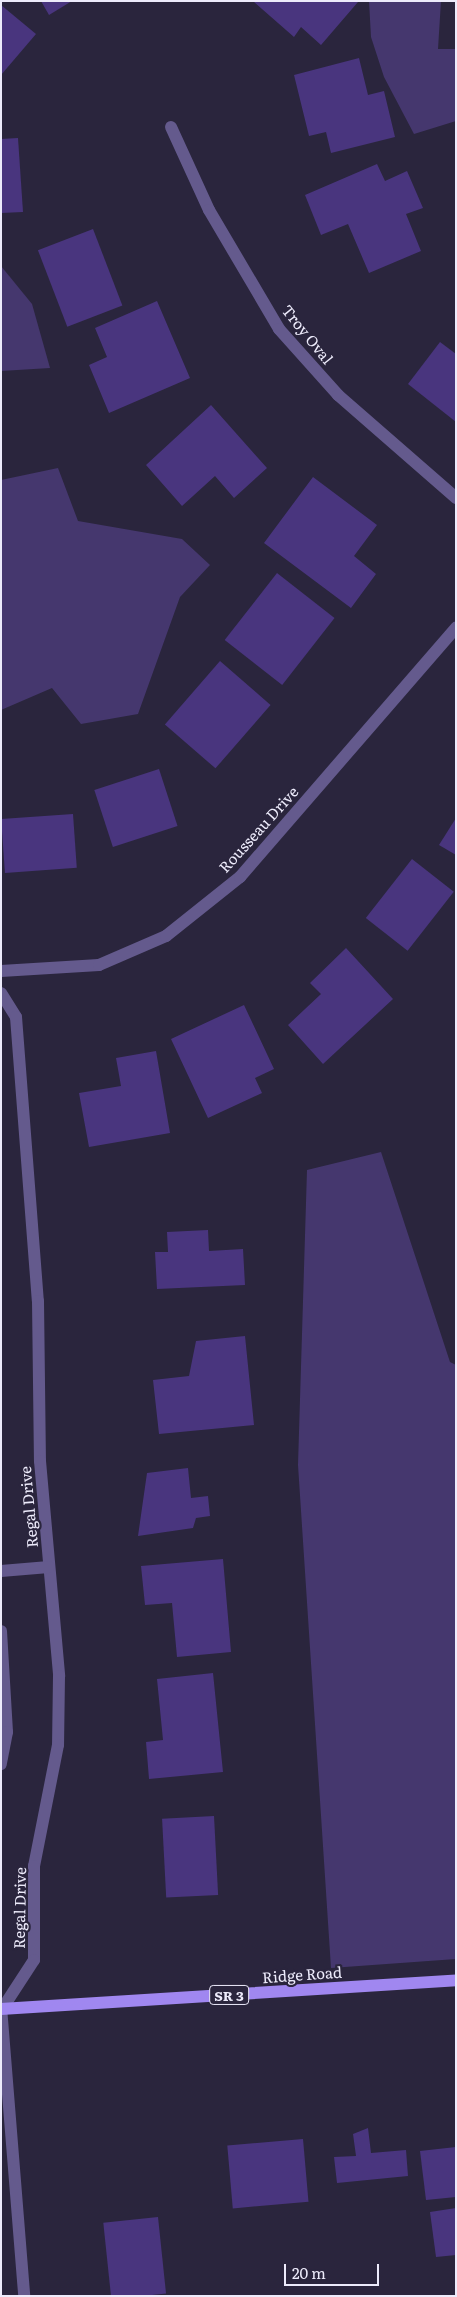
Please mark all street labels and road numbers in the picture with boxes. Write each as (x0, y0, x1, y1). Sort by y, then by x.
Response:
street label: Troy Oval (279, 301, 337, 367)
street label: Rousseau Drive (215, 782, 301, 876)
street label: Regal Drive (15, 1465, 41, 1549)
street label: Regal Drive (9, 1867, 29, 1949)
street label: Ridge Road (261, 1962, 343, 1986)
road number: SR 3 (209, 1984, 249, 2006)

